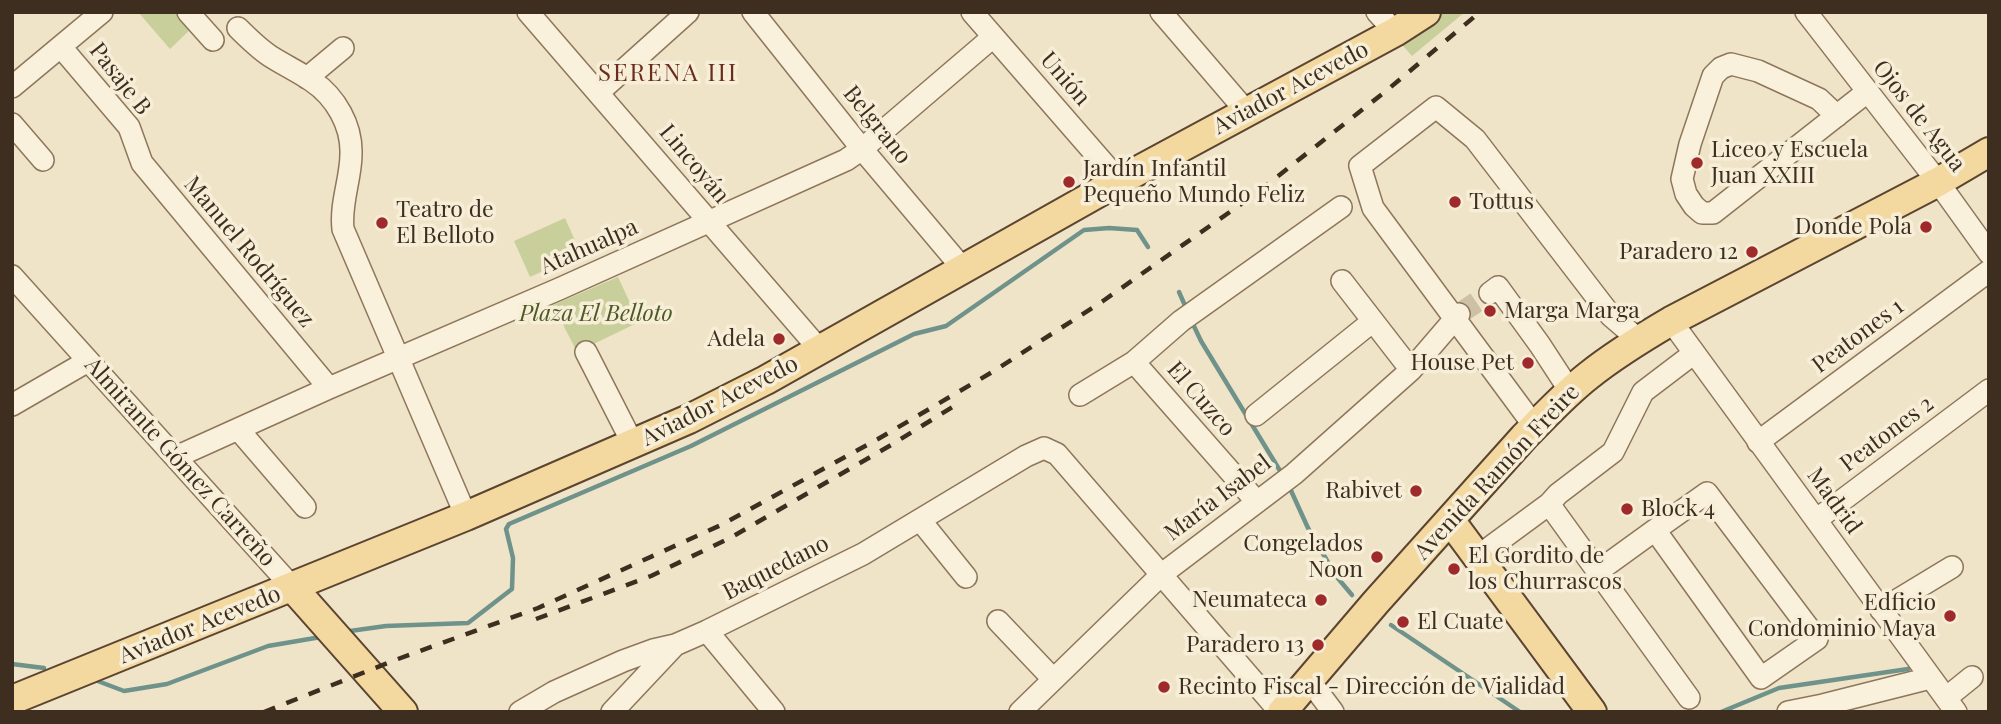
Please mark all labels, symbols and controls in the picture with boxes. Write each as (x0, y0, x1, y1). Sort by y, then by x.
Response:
street label: Aviador Acevedo (1209, 36, 1373, 140)
street label: Pasaje B (83, 37, 157, 121)
street label: Unión (1034, 46, 1096, 112)
street label: Ojos de Agua (1867, 55, 1971, 177)
district label: SERENA III (599, 60, 737, 88)
street label: Belgrano (837, 80, 917, 170)
street label: Lincoyán (653, 119, 735, 209)
place label: Liceo y Escuela Juan XXIII (1711, 136, 1868, 190)
place label: Jardín Infantil Pequeño Mundo Feliz (1083, 155, 1305, 209)
marker: Liceo y Escuela Juan XXIII (1689, 155, 1705, 171)
street label: Manuel Rodríguez (178, 171, 320, 333)
marker: Jardín Infantil Pequeño Mundo Feliz (1061, 174, 1077, 190)
place label: Tottus (1469, 188, 1534, 216)
marker: Tottus (1447, 194, 1463, 210)
place label: Teatro de El Belloto (396, 196, 495, 250)
street label: Atahualpa (536, 213, 642, 281)
place label: Donde Pola (1795, 213, 1912, 241)
marker: Teatro de El Belloto (374, 215, 390, 231)
marker: Donde Pola (1918, 219, 1934, 235)
place label: Paradero 12 (1619, 238, 1738, 266)
marker: Paradero 12 (1744, 244, 1760, 260)
street label: Peatones 1 (1807, 293, 1909, 379)
place label: Marga Marga (1504, 297, 1640, 325)
park label: Plaza El Belloto (519, 300, 673, 328)
marker: Marga Marga (1482, 303, 1498, 319)
place label: Adela (707, 325, 765, 353)
marker: Adela (771, 331, 787, 347)
place label: House Pet (1410, 349, 1514, 377)
street label: Aviador Acevedo (637, 350, 803, 452)
street label: Almirante Gómez Carreño (79, 352, 281, 572)
marker: House Pet (1520, 355, 1536, 371)
street label: El Cuzco (1161, 356, 1241, 442)
street label: Avenida Ramón Freire (1409, 379, 1585, 565)
street label: Peatones 2 (1835, 390, 1939, 478)
street label: María Isabel (1159, 449, 1277, 547)
street label: Madrid (1801, 463, 1867, 539)
place label: Rabivet (1325, 477, 1402, 505)
marker: Rabivet (1408, 483, 1424, 499)
place label: Block 4 (1641, 495, 1715, 523)
marker: Block 4 (1619, 501, 1635, 517)
street label: Baquedano (719, 530, 833, 606)
place label: Congelados Noon (1243, 530, 1363, 584)
place label: El Gordito de los Churrascos (1468, 542, 1622, 596)
marker: Congelados Noon (1369, 549, 1385, 565)
marker: El Gordito de los Churrascos (1446, 561, 1462, 577)
street label: Aviador Acevedo (115, 580, 285, 670)
place label: Neumateca (1192, 586, 1307, 614)
place label: Edficio Condominio Maya (1748, 589, 1936, 643)
marker: Neumateca (1313, 592, 1329, 608)
place label: El Cuate (1417, 608, 1504, 636)
marker: Edficio Condominio Maya (1942, 608, 1958, 624)
marker: El Cuate (1395, 614, 1411, 630)
place label: Paradero 13 (1186, 631, 1304, 659)
marker: Paradero 13 (1310, 637, 1326, 653)
place label: Recinto Fiscal - Dirección de Vialidad (1178, 673, 1565, 701)
marker: Recinto Fiscal - Dirección de Vialidad (1156, 679, 1172, 695)

